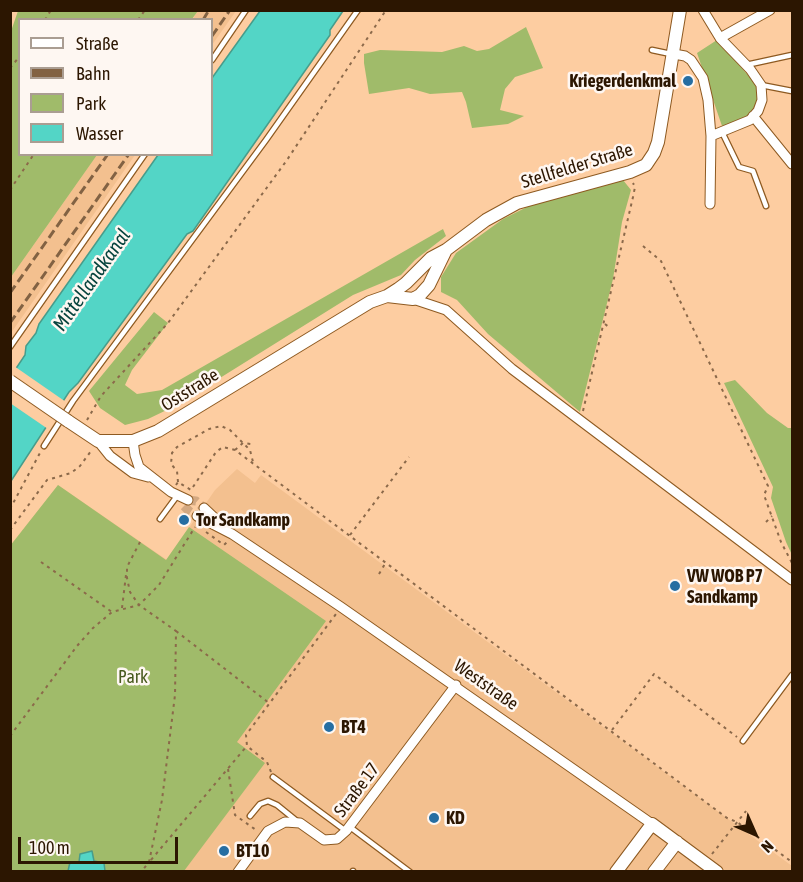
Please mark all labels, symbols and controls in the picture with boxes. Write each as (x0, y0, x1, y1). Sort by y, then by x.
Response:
legend (18, 18, 213, 156)
text: Straße (76, 33, 119, 54)
text: Bahn (76, 63, 110, 84)
place label: Kriegerdenkmal (569, 70, 676, 92)
marker: Kriegerdenkmal (681, 74, 695, 88)
text: Park (76, 93, 106, 114)
text: Wasser (76, 123, 123, 144)
street label: Stellfelder Straße (519, 139, 635, 193)
water label: Mittellandkanal (48, 224, 136, 336)
street label: Oststraße (157, 364, 223, 416)
place label: Tor Sandkamp (196, 509, 290, 531)
marker: Tor Sandkamp (177, 513, 191, 527)
place label: VW WOB P7 Sandkamp (687, 565, 763, 608)
marker: VW WOB P7 Sandkamp (668, 579, 682, 593)
street label: Weststraße (450, 655, 522, 715)
park label: Park (118, 666, 148, 688)
place label: BT4 (341, 716, 366, 738)
marker: BT4 (322, 720, 336, 734)
street label: Straße 17 (330, 759, 384, 821)
north arrow (725, 804, 785, 864)
place label: KD (446, 807, 465, 829)
marker: KD (427, 811, 441, 825)
scale bar (21, 825, 182, 863)
text: 100 m (29, 837, 70, 858)
text: N (758, 837, 777, 856)
place label: BT10 (236, 840, 269, 862)
marker: BT10 (217, 844, 231, 858)

